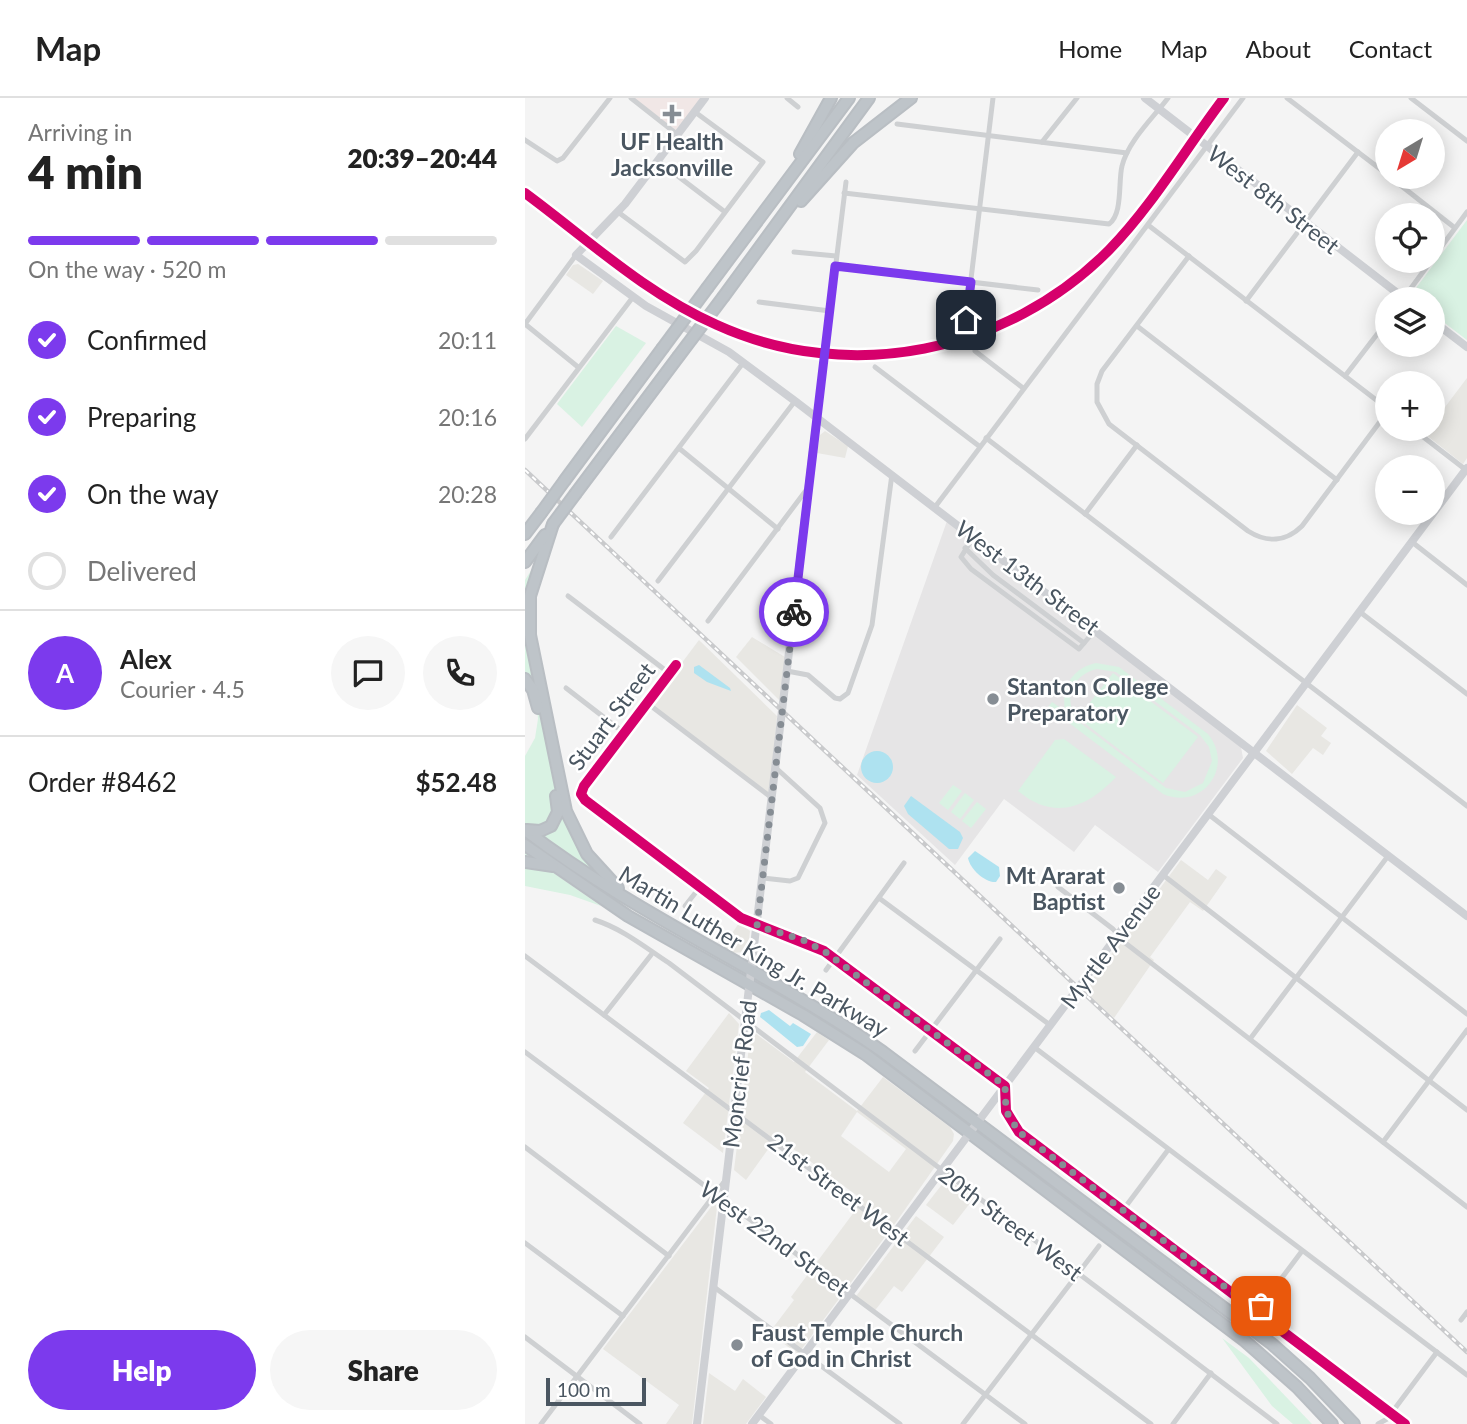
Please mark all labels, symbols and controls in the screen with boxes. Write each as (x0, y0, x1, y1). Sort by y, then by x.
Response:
text: Map (35, 28, 101, 68)
text: Home (1058, 34, 1122, 63)
text: Map (1160, 34, 1208, 63)
text: About (1246, 34, 1311, 63)
text: Contact (1349, 34, 1432, 63)
marker: UF Health Jacksonville (662, 104, 682, 124)
text: Arriving in (28, 118, 132, 146)
north arrow (1375, 119, 1445, 189)
map controls (1375, 119, 1445, 525)
place label: UF Health Jacksonville (611, 127, 733, 181)
street label: West 8th Street (1202, 139, 1346, 260)
text: 20:39–20:44 (347, 142, 497, 174)
text: 4 min (28, 144, 143, 199)
button: locate (1375, 203, 1445, 273)
text: On the way · 520 m (28, 255, 227, 283)
button: layers (1375, 287, 1445, 357)
pin (936, 290, 996, 350)
icon: home (947, 301, 985, 339)
icon: check (28, 321, 66, 359)
text: Confirmed (87, 324, 207, 356)
text: 20:11 (438, 326, 497, 354)
button: + (1375, 371, 1445, 441)
icon: check (28, 398, 66, 436)
text: Preparing (87, 401, 196, 433)
text: 20:16 (438, 403, 497, 431)
button: − (1375, 455, 1445, 525)
icon: check (28, 475, 66, 513)
text: On the way (87, 478, 219, 510)
text: 20:28 (438, 480, 497, 508)
street label: West 13th Street (951, 514, 1106, 641)
text: Delivered (87, 555, 197, 587)
courier (759, 577, 829, 647)
icon: bike (775, 593, 813, 631)
button: chat (331, 636, 405, 710)
button: phone (423, 636, 497, 710)
text: Alex (120, 643, 172, 675)
street label: Stuart Street (561, 656, 661, 775)
text: A (56, 657, 74, 689)
place label: Stanton College Preparatory (1007, 672, 1169, 726)
text: Courier · 4.5 (120, 675, 245, 703)
marker: Stanton College Preparatory (985, 691, 1001, 707)
text: Order #8462 (28, 766, 177, 798)
text: $52.48 (415, 766, 497, 798)
street label: Martin Luther King Jr. Parkway (614, 859, 894, 1043)
place label: Mt Ararat Baptist (1006, 861, 1105, 915)
street label: Myrtle Avenue (1054, 878, 1166, 1014)
marker: Mt Ararat Baptist (1111, 880, 1127, 896)
street label: Moncrief Road (716, 999, 762, 1149)
street label: 21st Street West (763, 1127, 916, 1252)
street label: 20th Street West (934, 1160, 1089, 1287)
street label: West 22nd Street (695, 1174, 856, 1302)
pin (1231, 1276, 1291, 1336)
icon: bag (1242, 1287, 1280, 1325)
place label: Faust Temple Church of God in Christ (751, 1318, 963, 1372)
button: Help (28, 1330, 256, 1410)
button: Share (270, 1330, 497, 1410)
marker: Faust Temple Church of God in Christ (729, 1337, 745, 1353)
scale bar (546, 1375, 646, 1407)
text: 100 m (557, 1378, 611, 1401)

